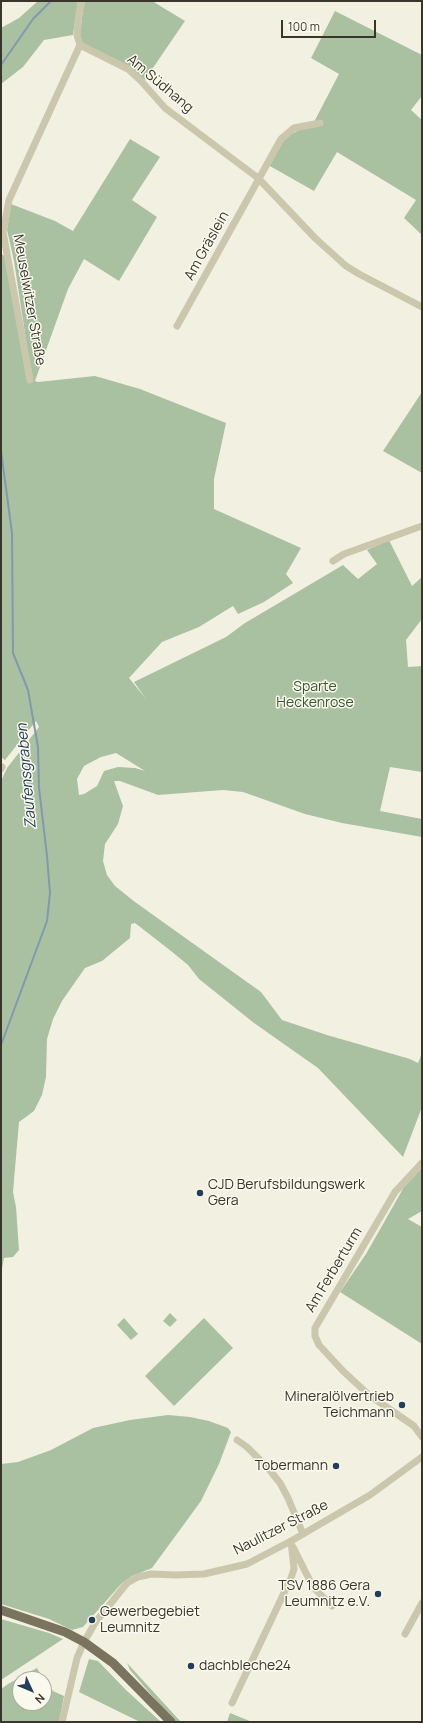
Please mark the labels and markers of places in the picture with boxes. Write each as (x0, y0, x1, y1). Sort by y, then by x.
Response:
place label: CJD Berufsbildungswerk Gera (208, 1177, 365, 1210)
marker: CJD Berufsbildungswerk Gera (195, 1188, 205, 1198)
place label: Mineralölvertrieb Teichmann (285, 1389, 394, 1422)
marker: Mineralölvertrieb Teichmann (397, 1400, 407, 1410)
place label: Tobermann (255, 1458, 328, 1474)
marker: Tobermann (331, 1461, 341, 1471)
place label: TSV 1886 Gera Leumnitz e.V. (278, 1578, 370, 1610)
marker: TSV 1886 Gera Leumnitz e.V. (373, 1589, 383, 1599)
place label: Gewerbegebiet Leumnitz (100, 1604, 200, 1636)
marker: Gewerbegebiet Leumnitz (87, 1615, 97, 1625)
place label: dachbleche24 (199, 1658, 291, 1674)
marker: dachbleche24 (186, 1661, 196, 1671)

